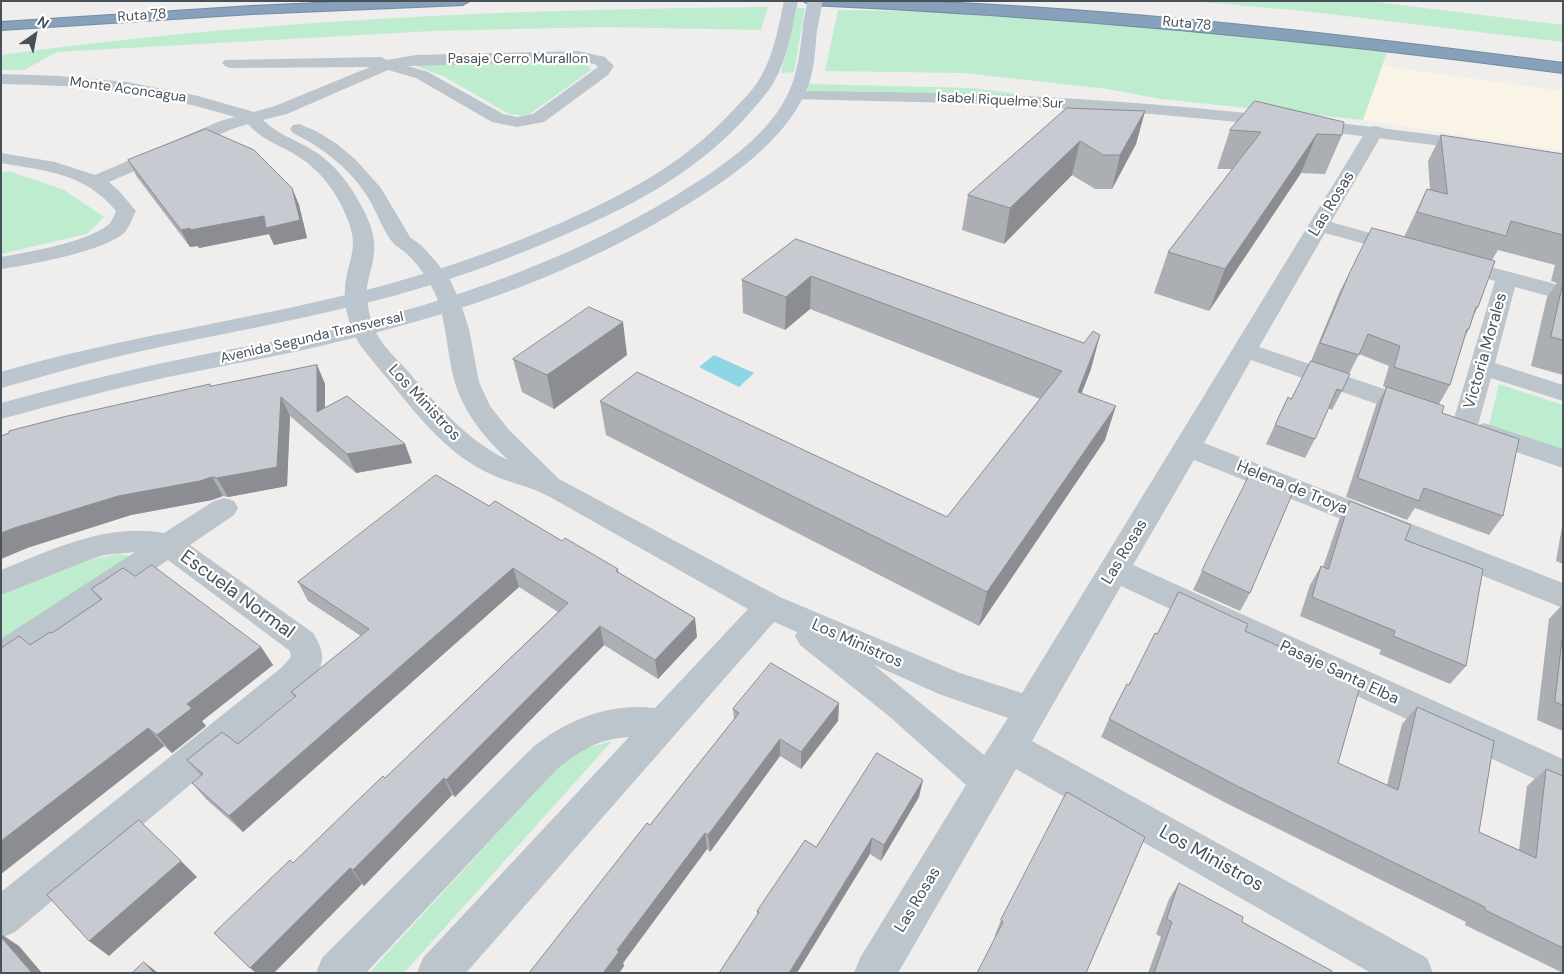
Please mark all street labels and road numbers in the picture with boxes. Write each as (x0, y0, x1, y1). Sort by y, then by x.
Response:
street label: Ruta 78 (117, 6, 167, 26)
street label: Ruta 78 (1162, 14, 1212, 34)
street label: Pasaje Cerro Murallon (448, 51, 588, 67)
street label: Monte Aconcagua (69, 74, 187, 106)
street label: Isabel Riquelme Sur (936, 89, 1064, 113)
street label: Las Rosas (1305, 168, 1359, 240)
street label: Victoria Morales (1460, 291, 1512, 411)
street label: Avenida Segunda Transversal (219, 309, 405, 367)
street label: Los Ministros (384, 361, 464, 445)
street label: Helena de Troya (1234, 457, 1350, 519)
street label: Las Rosas (1098, 516, 1152, 588)
street label: Escuela Normal (176, 546, 298, 644)
street label: Los Ministros (809, 615, 905, 673)
street label: Pasaje Santa Elba (1276, 637, 1402, 709)
street label: Los Ministros (1155, 821, 1267, 897)
street label: Las Rosas (891, 864, 945, 936)

